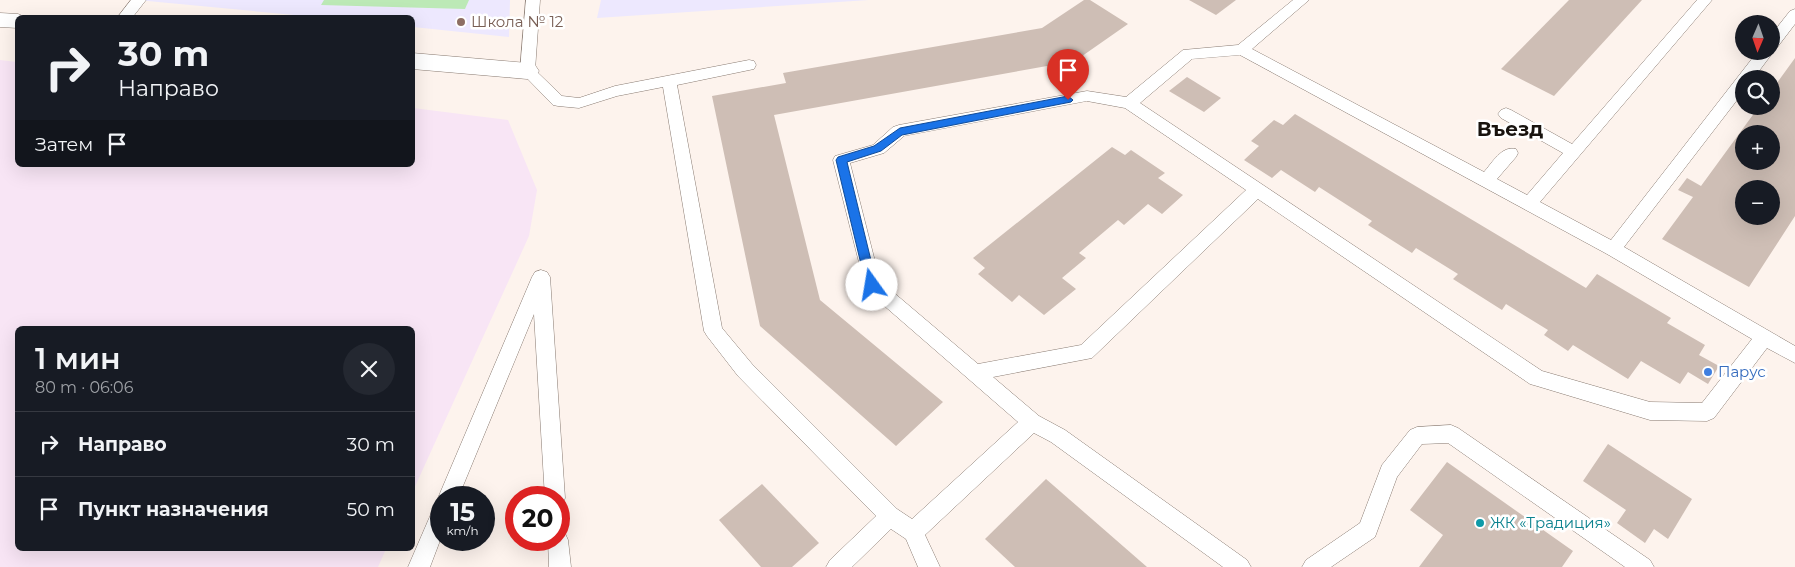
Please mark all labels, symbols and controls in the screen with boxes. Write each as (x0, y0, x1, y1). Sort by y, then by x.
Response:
place label: Школа № 12 (471, 12, 563, 31)
north arrow (1735, 15, 1780, 60)
map controls (1735, 15, 1780, 225)
marker: Школа № 12 (455, 16, 467, 28)
text: 30 m (118, 32, 209, 75)
icon: right (35, 35, 100, 100)
pin (1047, 49, 1089, 100)
icon: arrive (1054, 56, 1082, 84)
button: search (1735, 70, 1780, 115)
text: Направо (118, 75, 219, 102)
district label: Въезд (1477, 117, 1543, 141)
button: + (1735, 125, 1780, 170)
icon: arrive (103, 130, 131, 158)
text: Затем (35, 133, 93, 156)
button: − (1735, 180, 1780, 225)
position arrow (845, 258, 897, 310)
text: 1 мин (35, 340, 121, 377)
button: close (343, 343, 395, 395)
place label: Парус (1718, 362, 1766, 381)
marker: Парус (1702, 366, 1714, 378)
text: 80 m · 06:06 (35, 378, 133, 397)
icon: right (35, 430, 63, 458)
text: Направо (78, 433, 167, 456)
text: 30 m (347, 433, 395, 456)
speed limit sign: 20 (505, 486, 570, 551)
icon: arrive (35, 495, 63, 523)
text: 15 (450, 497, 475, 527)
text: Пункт назначения (78, 498, 269, 521)
text: 50 m (347, 498, 395, 521)
place label: ЖК «Традиция» (1490, 513, 1611, 532)
marker: ЖК «Традиция» (1474, 517, 1486, 529)
text: km/h (446, 523, 479, 538)

